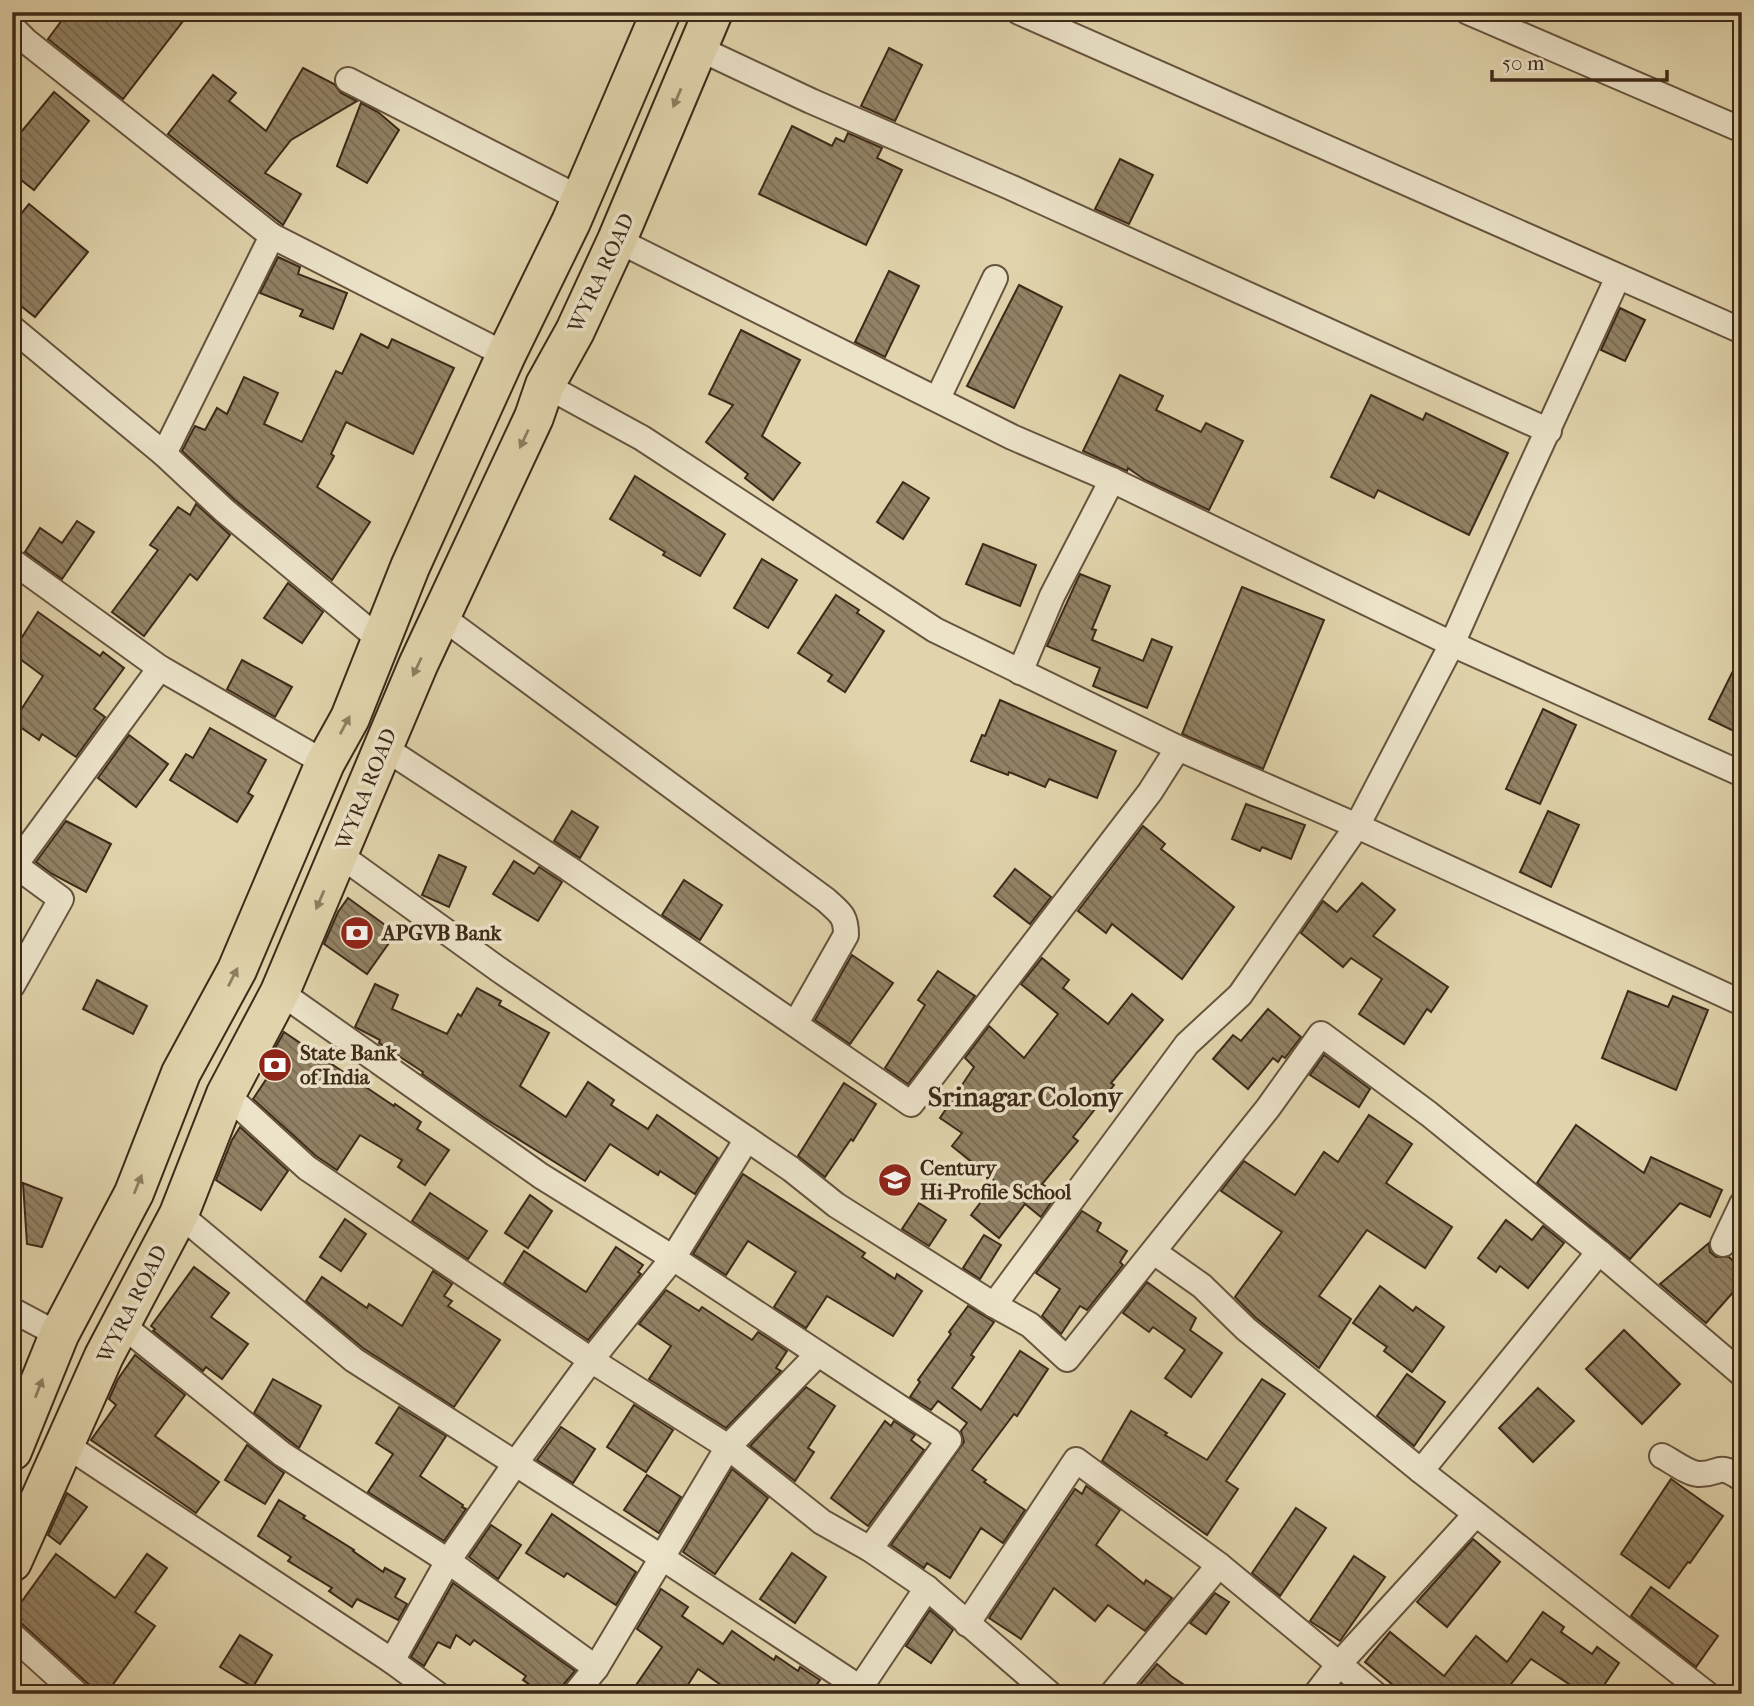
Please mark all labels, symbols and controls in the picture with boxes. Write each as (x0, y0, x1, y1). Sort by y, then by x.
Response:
scale bar (1492, 38, 1666, 82)
text: 50 m (1502, 51, 1545, 75)
one-way arrow (671, 87, 682, 108)
street label: WYRA ROAD (562, 210, 639, 337)
one-way arrow (518, 429, 530, 449)
one-way arrow (411, 657, 423, 677)
one-way arrow (340, 715, 351, 735)
street label: WYRA ROAD (330, 725, 401, 854)
one-way arrow (314, 889, 325, 910)
bank icon: APGVB Bank (338, 914, 376, 952)
place label: APGVB Bank (380, 921, 503, 945)
one-way arrow (227, 967, 238, 987)
place label: State Bank of India (300, 1041, 398, 1089)
bank icon: State Bank of India (256, 1046, 294, 1084)
district label: Srinagar Colony (928, 1080, 1124, 1113)
place label: Century Hi-Profile School (920, 1156, 1071, 1204)
school or university icon: Century Hi-Profile School (876, 1161, 914, 1199)
one-way arrow (133, 1173, 144, 1194)
street label: WYRA ROAD (92, 1241, 172, 1368)
one-way arrow (33, 1377, 44, 1398)

